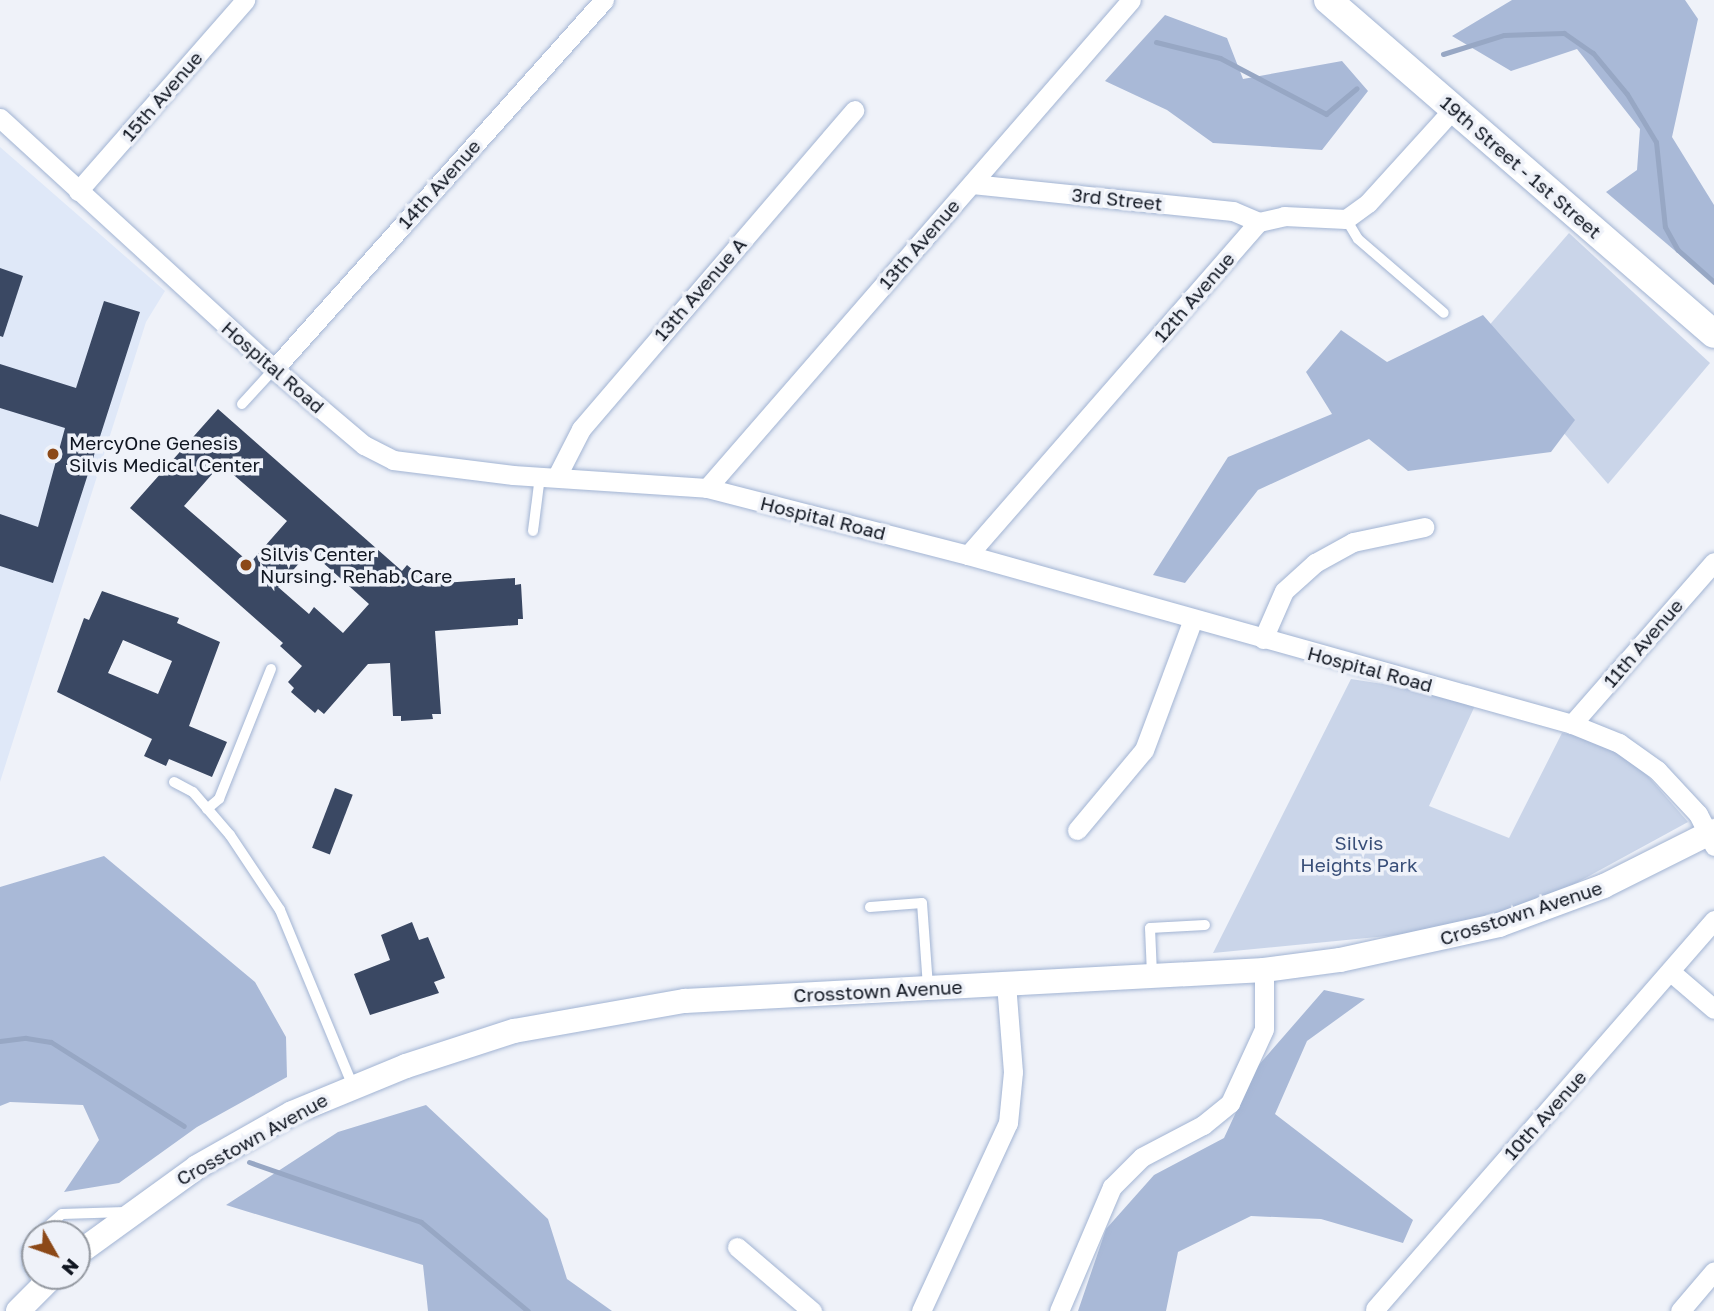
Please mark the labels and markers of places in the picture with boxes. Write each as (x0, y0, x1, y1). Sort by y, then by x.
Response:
place label: MercyOne Genesis Silvis Medical Center (69, 432, 260, 476)
marker: MercyOne Genesis Silvis Medical Center (43, 444, 63, 464)
place label: Silvis Center Nursing. Rehab. Care (260, 543, 452, 587)
marker: Silvis Center Nursing. Rehab. Care (238, 557, 254, 573)

